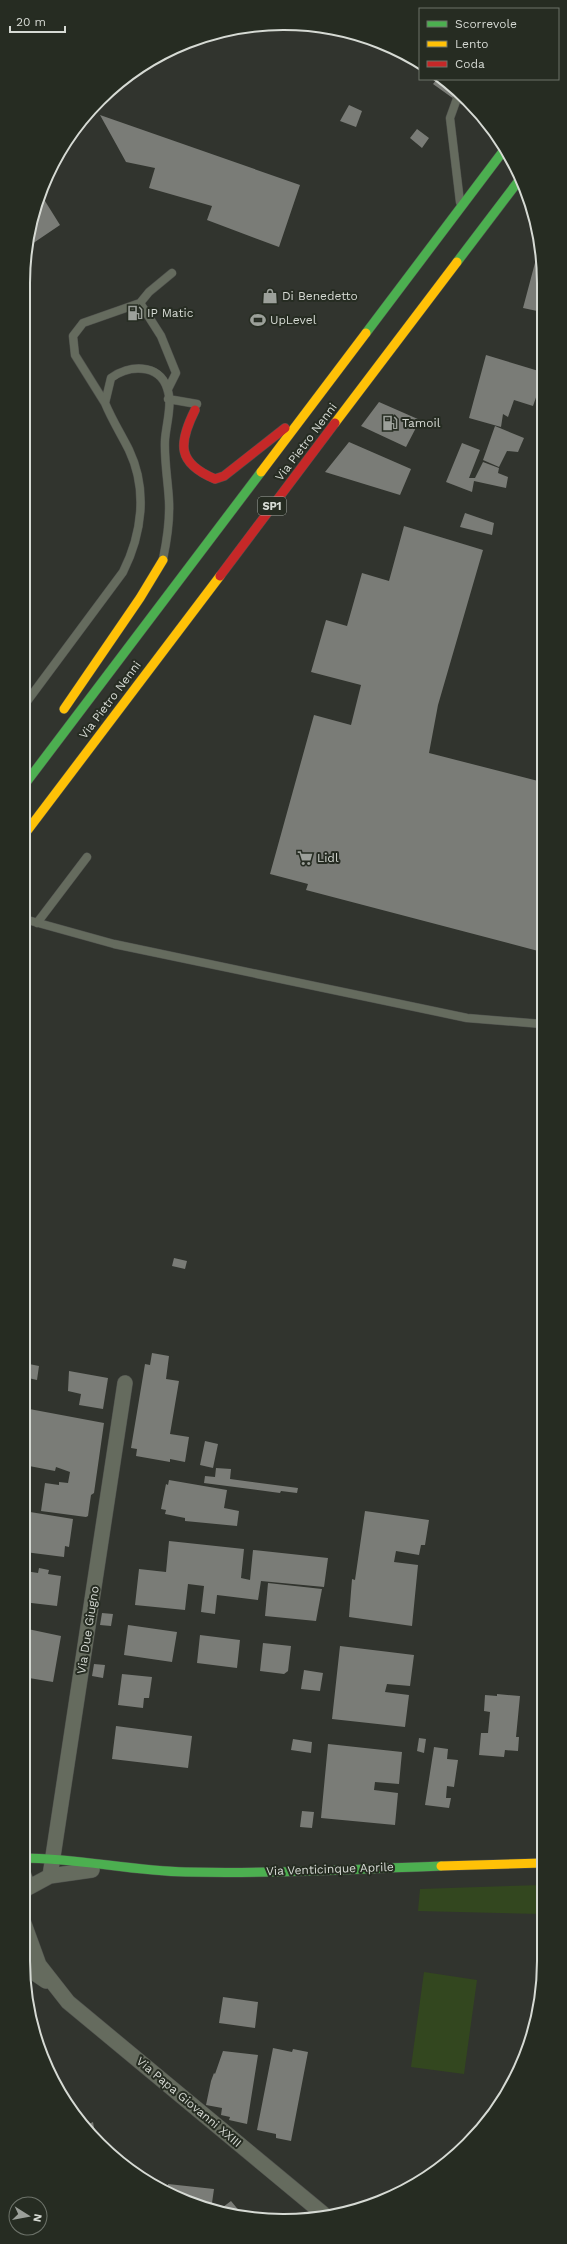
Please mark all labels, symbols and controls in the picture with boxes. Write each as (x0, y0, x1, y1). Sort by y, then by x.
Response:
scale bar (10, 8, 65, 34)
legend (419, 8, 559, 80)
text: 20 m (16, 15, 46, 29)
text: Scorrevole (455, 17, 517, 31)
text: Lento (455, 37, 489, 51)
text: Coda (455, 57, 485, 71)
shop icon: Di Benedetto (261, 287, 279, 305)
place label: Di Benedetto (282, 289, 358, 303)
fuel station icon: IP Matic (126, 304, 144, 322)
place label: IP Matic (147, 306, 194, 320)
sports icon: UpLevel (249, 311, 267, 329)
place label: UpLevel (270, 313, 317, 327)
street label: Via Pietro Nenni (272, 400, 340, 484)
fuel station icon: Tamoil (381, 414, 399, 432)
place label: Tamoil (402, 416, 441, 430)
road number: SP1 (258, 497, 286, 515)
street label: Via Pietro Nenni (76, 658, 144, 742)
supermarket icon: Lidl (296, 849, 314, 867)
place label: Lidl (317, 851, 339, 865)
street label: Via Due Giugno (74, 1585, 102, 1675)
street label: Via Venticinque Aprile (266, 1860, 394, 1878)
street label: Via Papa Giovanni XXIII (134, 2054, 244, 2150)
north arrow (8, 2196, 48, 2236)
text: N (30, 2213, 44, 2223)

